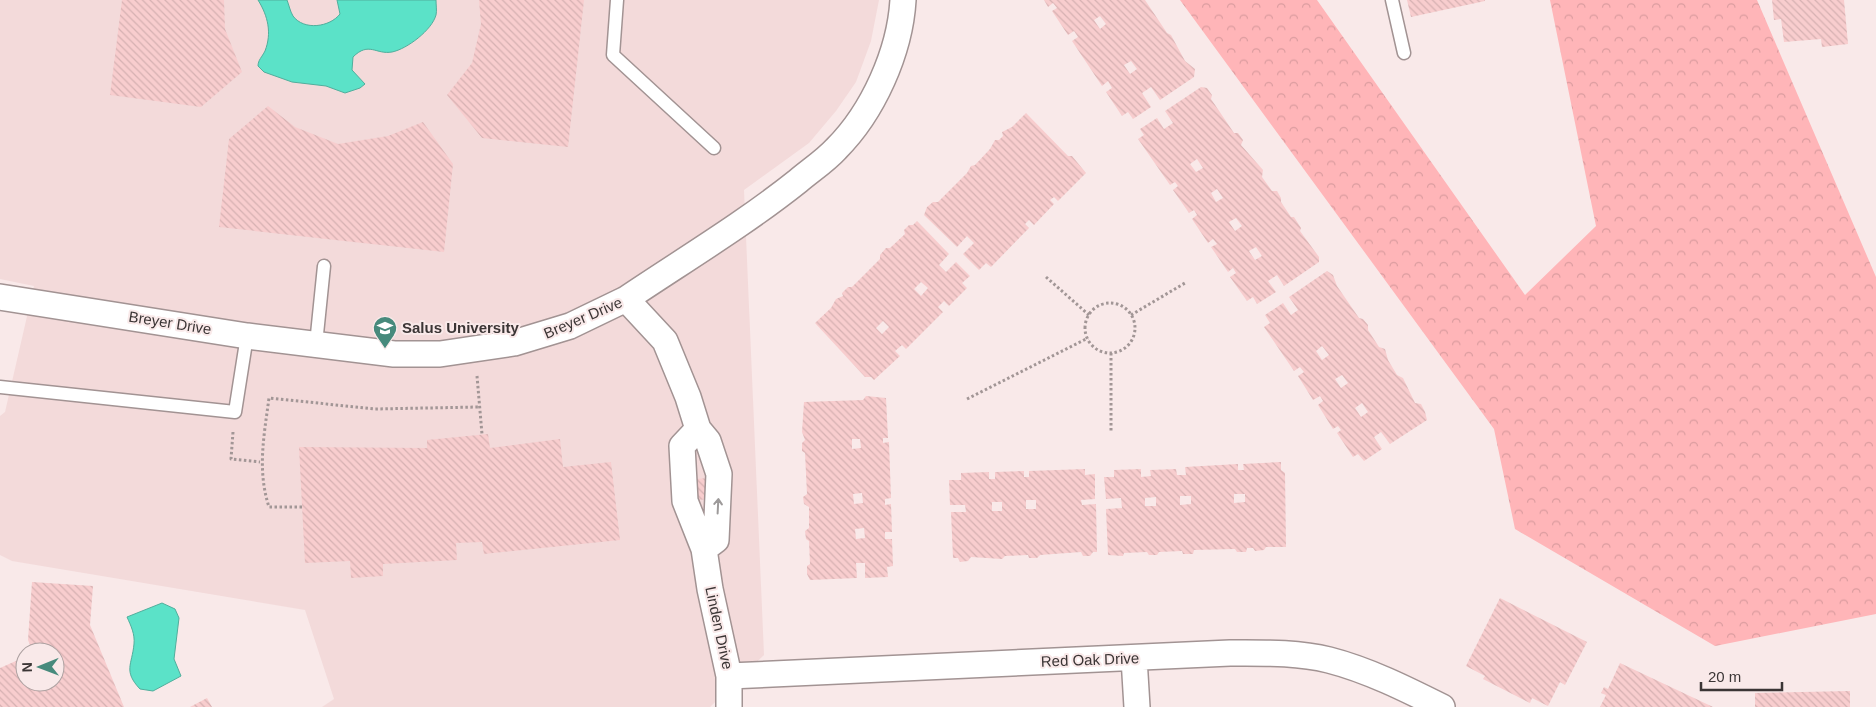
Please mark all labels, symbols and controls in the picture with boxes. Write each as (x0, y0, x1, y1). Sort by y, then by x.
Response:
street label: Breyer Drive (541, 293, 624, 342)
street label: Breyer Drive (128, 308, 213, 337)
school or university icon: Salus University (372, 315, 398, 349)
place label: Salus University (402, 319, 519, 336)
one-way arrow (713, 499, 722, 515)
street label: Linden Drive (702, 585, 737, 671)
north arrow (15, 642, 65, 692)
street label: Red Oak Drive (1041, 649, 1139, 670)
scale bar (1701, 660, 1782, 692)
text: N (19, 662, 35, 672)
text: 20 m (1708, 668, 1741, 685)

